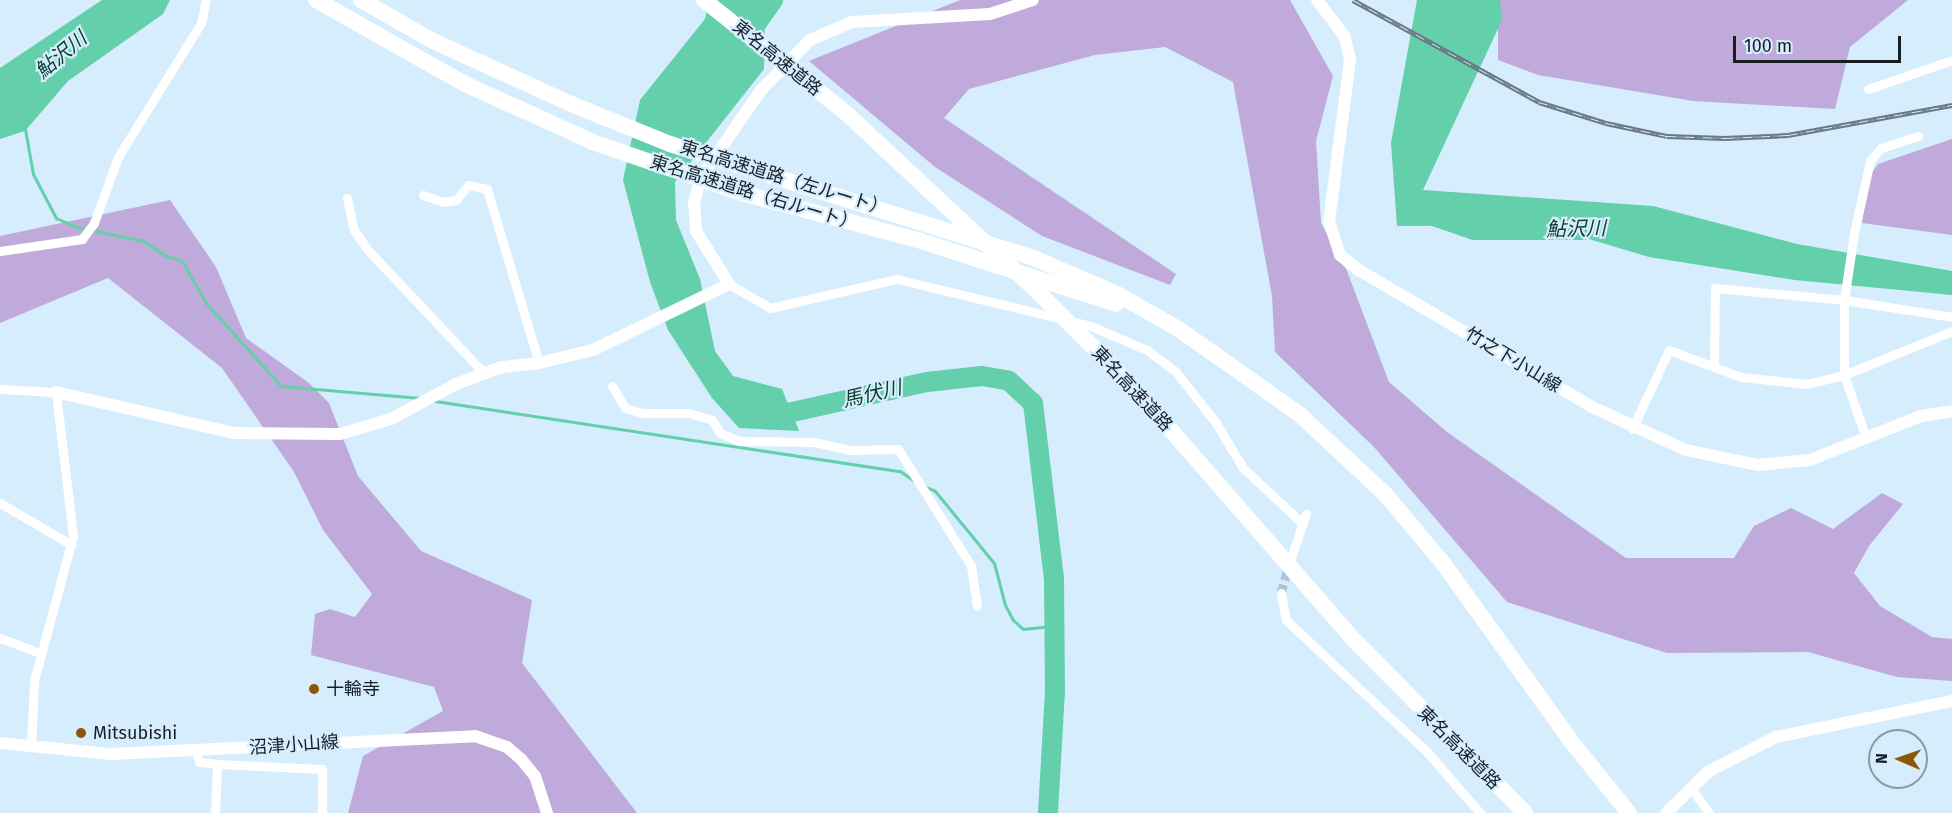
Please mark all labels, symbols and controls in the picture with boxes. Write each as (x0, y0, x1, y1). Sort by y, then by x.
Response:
street label: 東名高速道路 (728, 16, 826, 100)
scale bar (1736, 24, 1904, 62)
water label: 鮎沢川 (30, 27, 92, 83)
text: 100 m (1744, 35, 1792, 57)
street label: 東名高速道路（左ルート） (678, 136, 890, 220)
street label: 東名高速道路（右ルート） (648, 151, 860, 235)
water label: 鮎沢川 (1546, 216, 1606, 242)
street label: 竹之下小山線 (1461, 323, 1565, 397)
street label: 東名高速道路 (1087, 342, 1177, 436)
water label: 馬伏川 (840, 376, 904, 412)
place label: 十輪寺 (326, 678, 380, 700)
marker: 十輪寺 (307, 682, 321, 696)
street label: 東名高速道路 (1413, 702, 1505, 794)
place label: Mitsubishi (93, 722, 177, 744)
marker: Mitsubishi (74, 726, 88, 740)
north arrow (1868, 729, 1928, 789)
street label: 沼津小山線 (248, 731, 340, 759)
text: N (1872, 753, 1891, 764)

